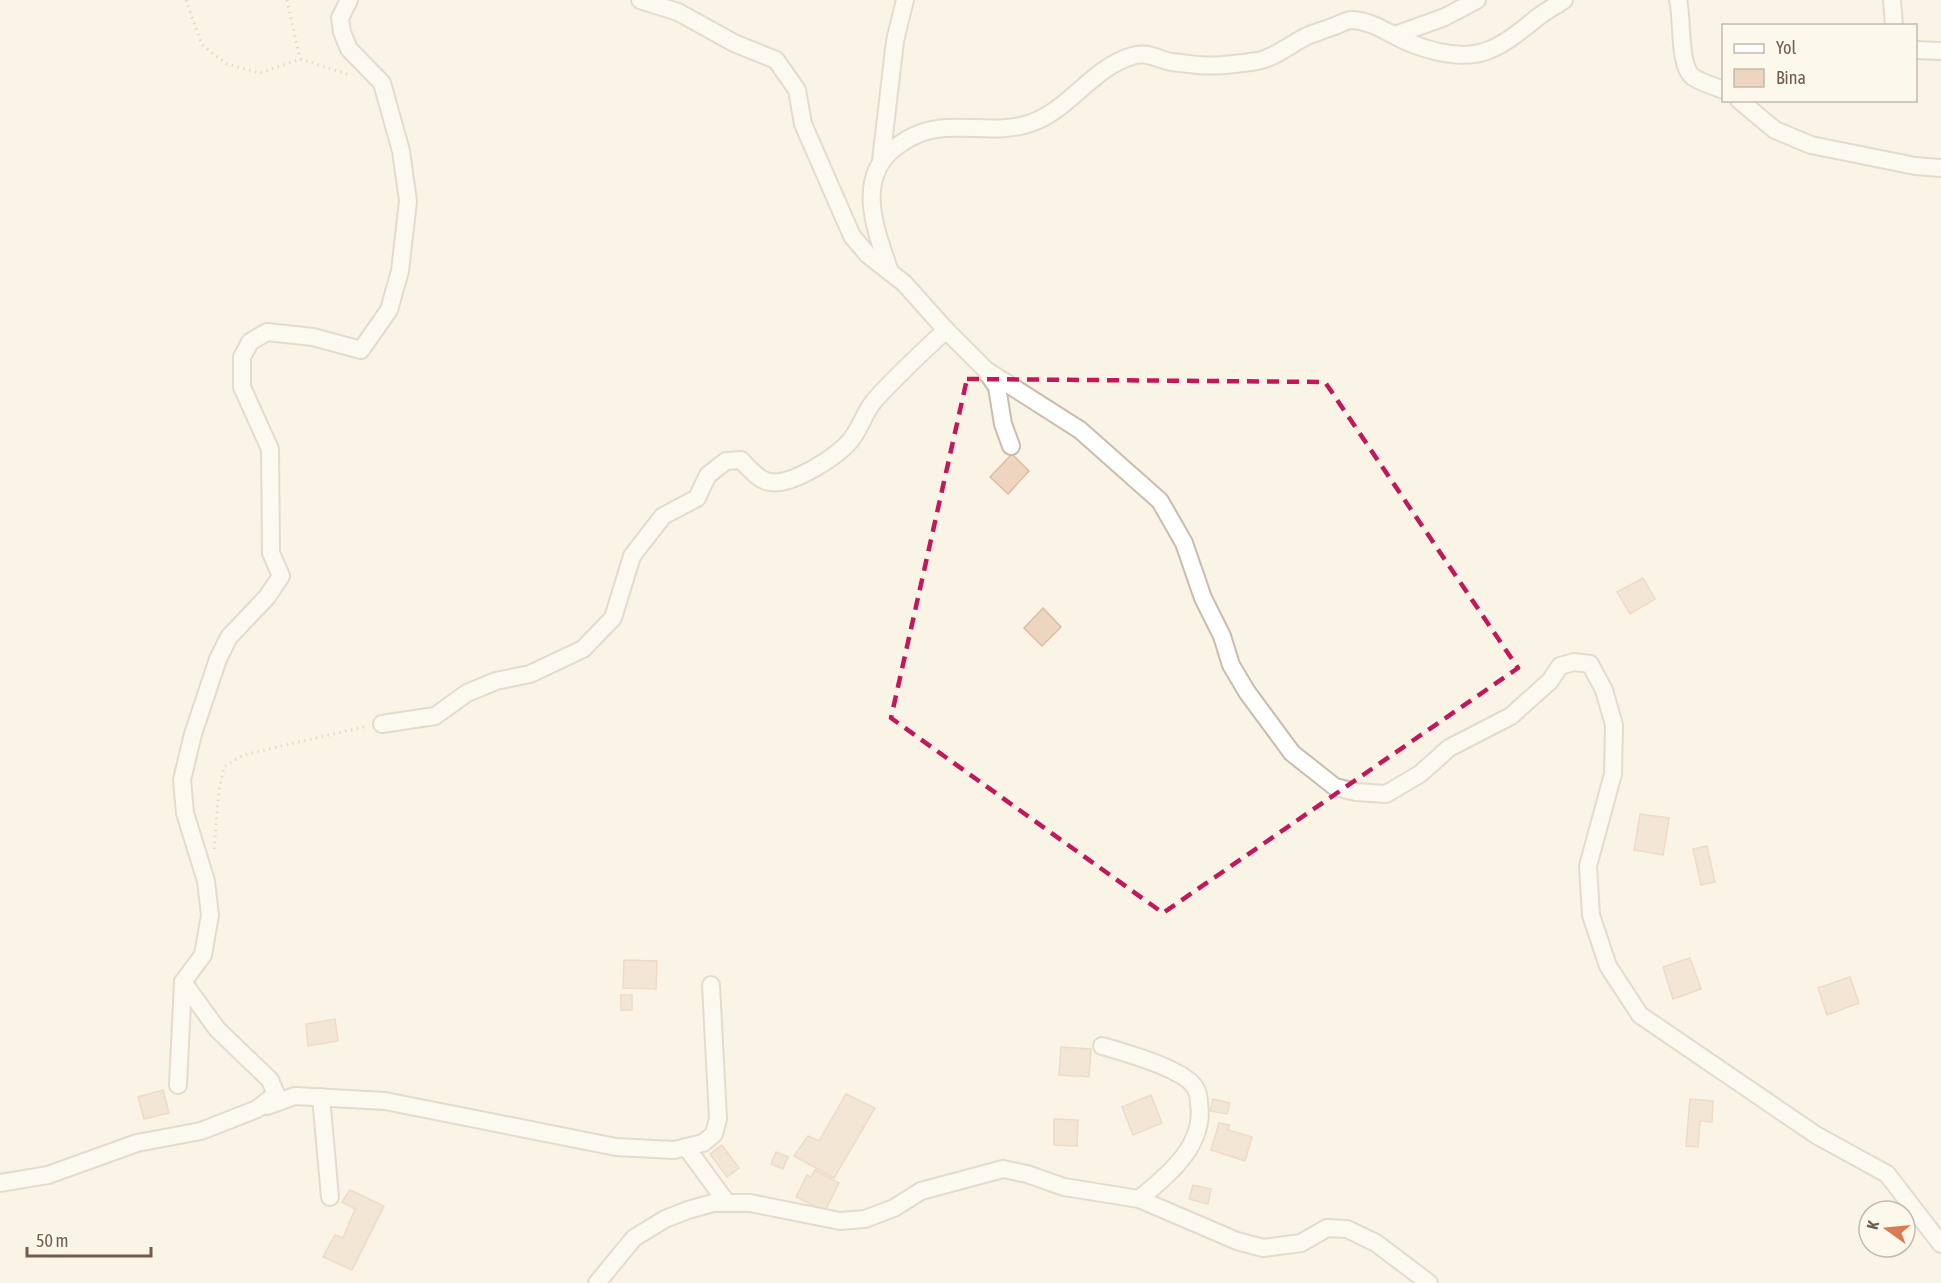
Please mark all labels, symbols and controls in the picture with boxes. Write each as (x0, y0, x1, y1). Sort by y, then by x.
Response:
legend (1722, 24, 1917, 102)
text: Yol (1776, 37, 1796, 58)
text: Bina (1776, 67, 1806, 88)
north arrow (1857, 1199, 1917, 1259)
text: K (1863, 1219, 1882, 1231)
scale bar (27, 1220, 152, 1258)
text: 50 m (36, 1230, 68, 1251)

